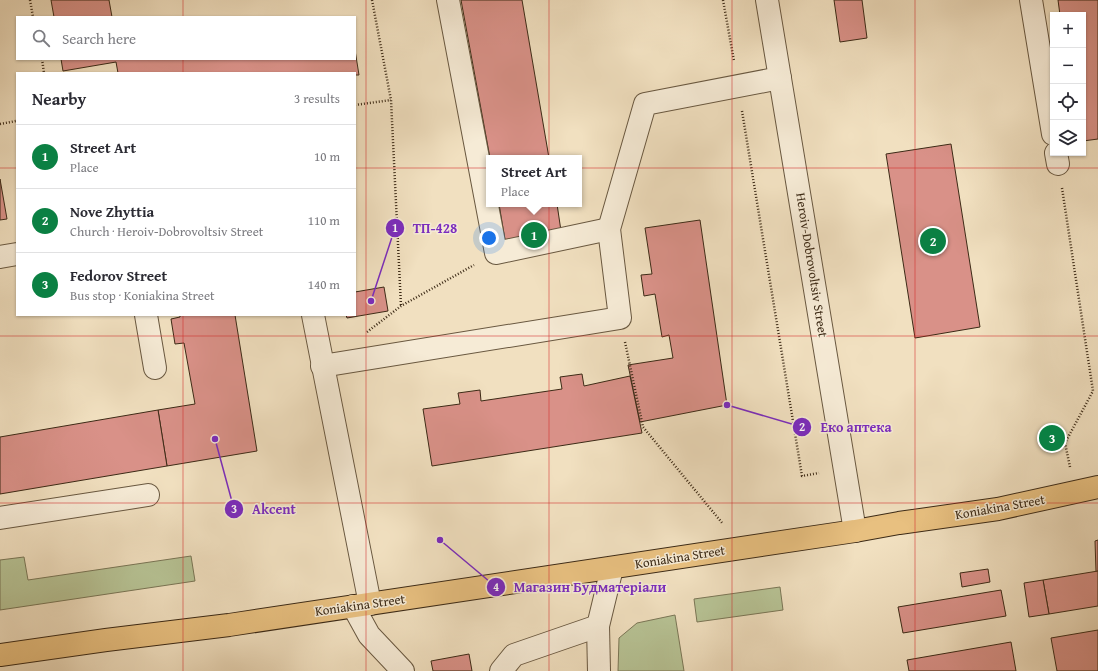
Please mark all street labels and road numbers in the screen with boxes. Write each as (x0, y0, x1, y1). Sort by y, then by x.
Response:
street label: Heroiv-Dobrovoltsiv Street (791, 191, 833, 339)
street label: Koniakina Street (954, 490, 1047, 524)
street label: Koniakina Street (634, 540, 727, 573)
street label: Koniakina Street (314, 589, 407, 621)

